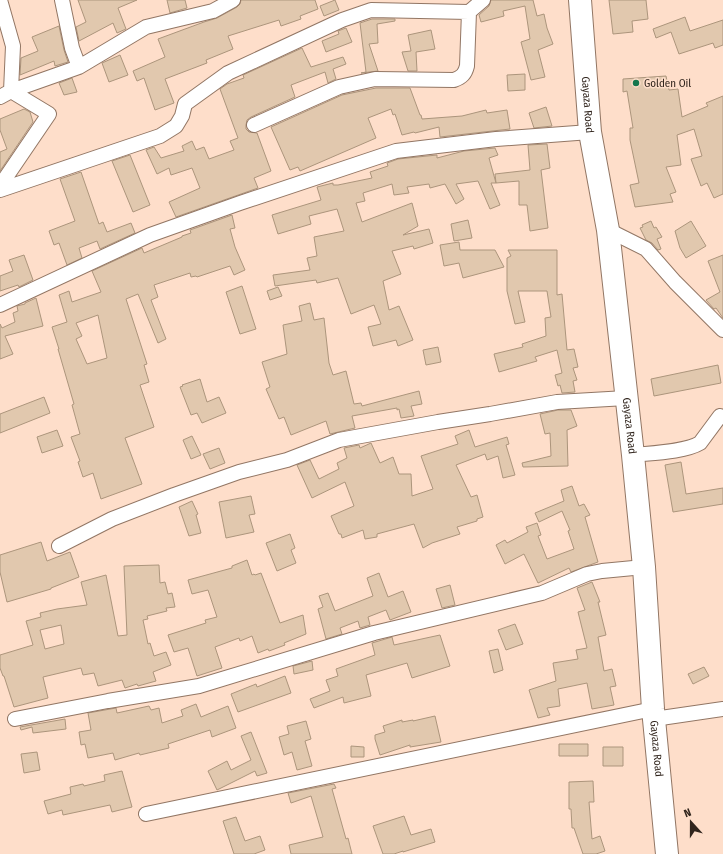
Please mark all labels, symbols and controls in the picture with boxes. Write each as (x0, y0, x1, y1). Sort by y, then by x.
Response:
street label: Gayaza Road (579, 76, 597, 133)
place label: Golden Oil (644, 77, 691, 90)
marker: Golden Oil (631, 78, 641, 88)
street label: Gayaza Road (620, 397, 639, 455)
street label: Gayaza Road (648, 720, 666, 777)
north arrow (671, 802, 711, 842)
text: N (682, 806, 693, 820)

